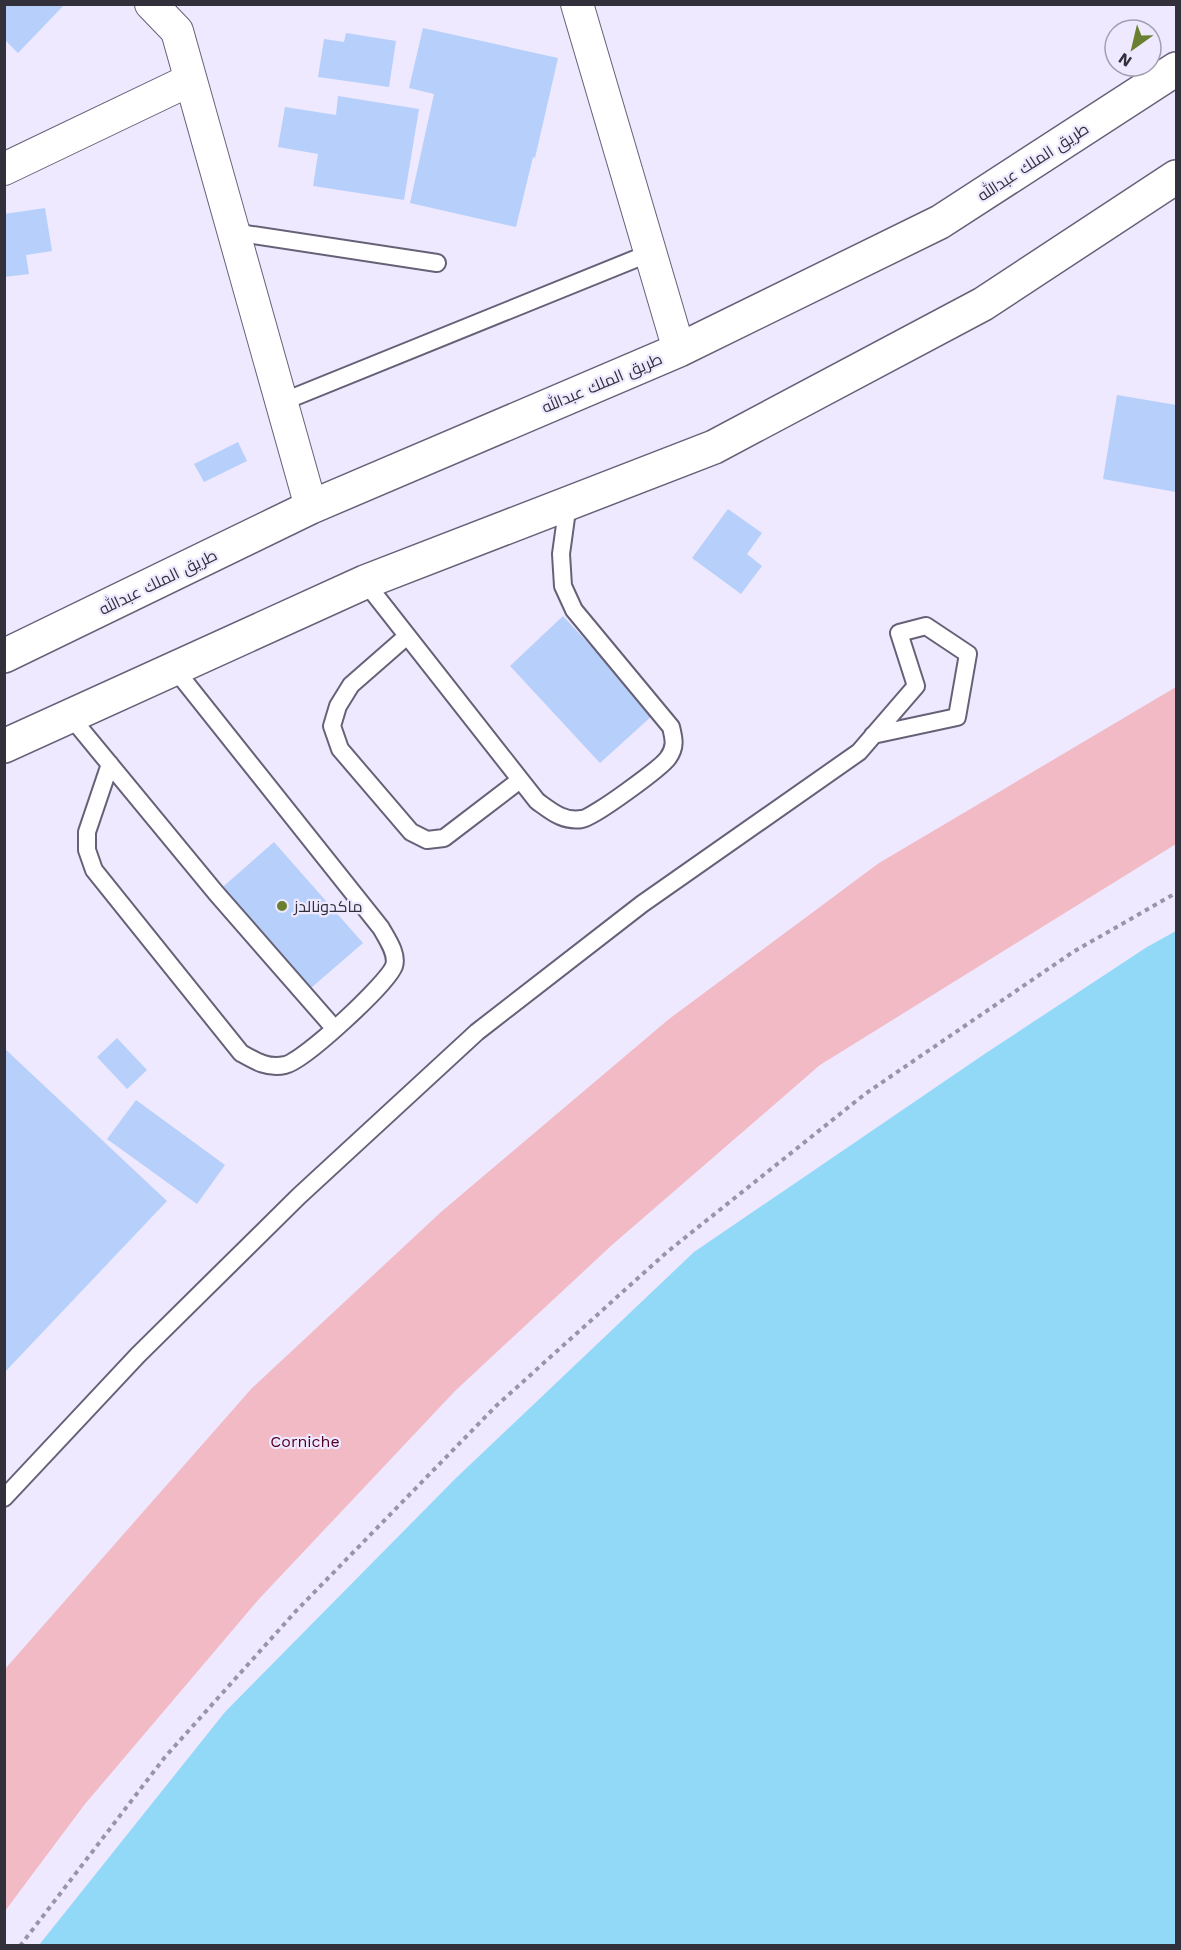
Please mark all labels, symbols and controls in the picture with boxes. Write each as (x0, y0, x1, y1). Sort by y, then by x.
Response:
north arrow (1103, 18, 1163, 78)
text: N (1115, 49, 1135, 71)
street label: طريق الملك عبدالله (973, 118, 1093, 206)
street label: طريق الملك عبدالله (539, 348, 665, 418)
street label: طريق الملك عبدالله (95, 544, 221, 620)
place label: ماكدونالدز (293, 897, 362, 916)
marker: ماكدونالدز (275, 899, 289, 913)
park label: Corniche (270, 1432, 340, 1451)

